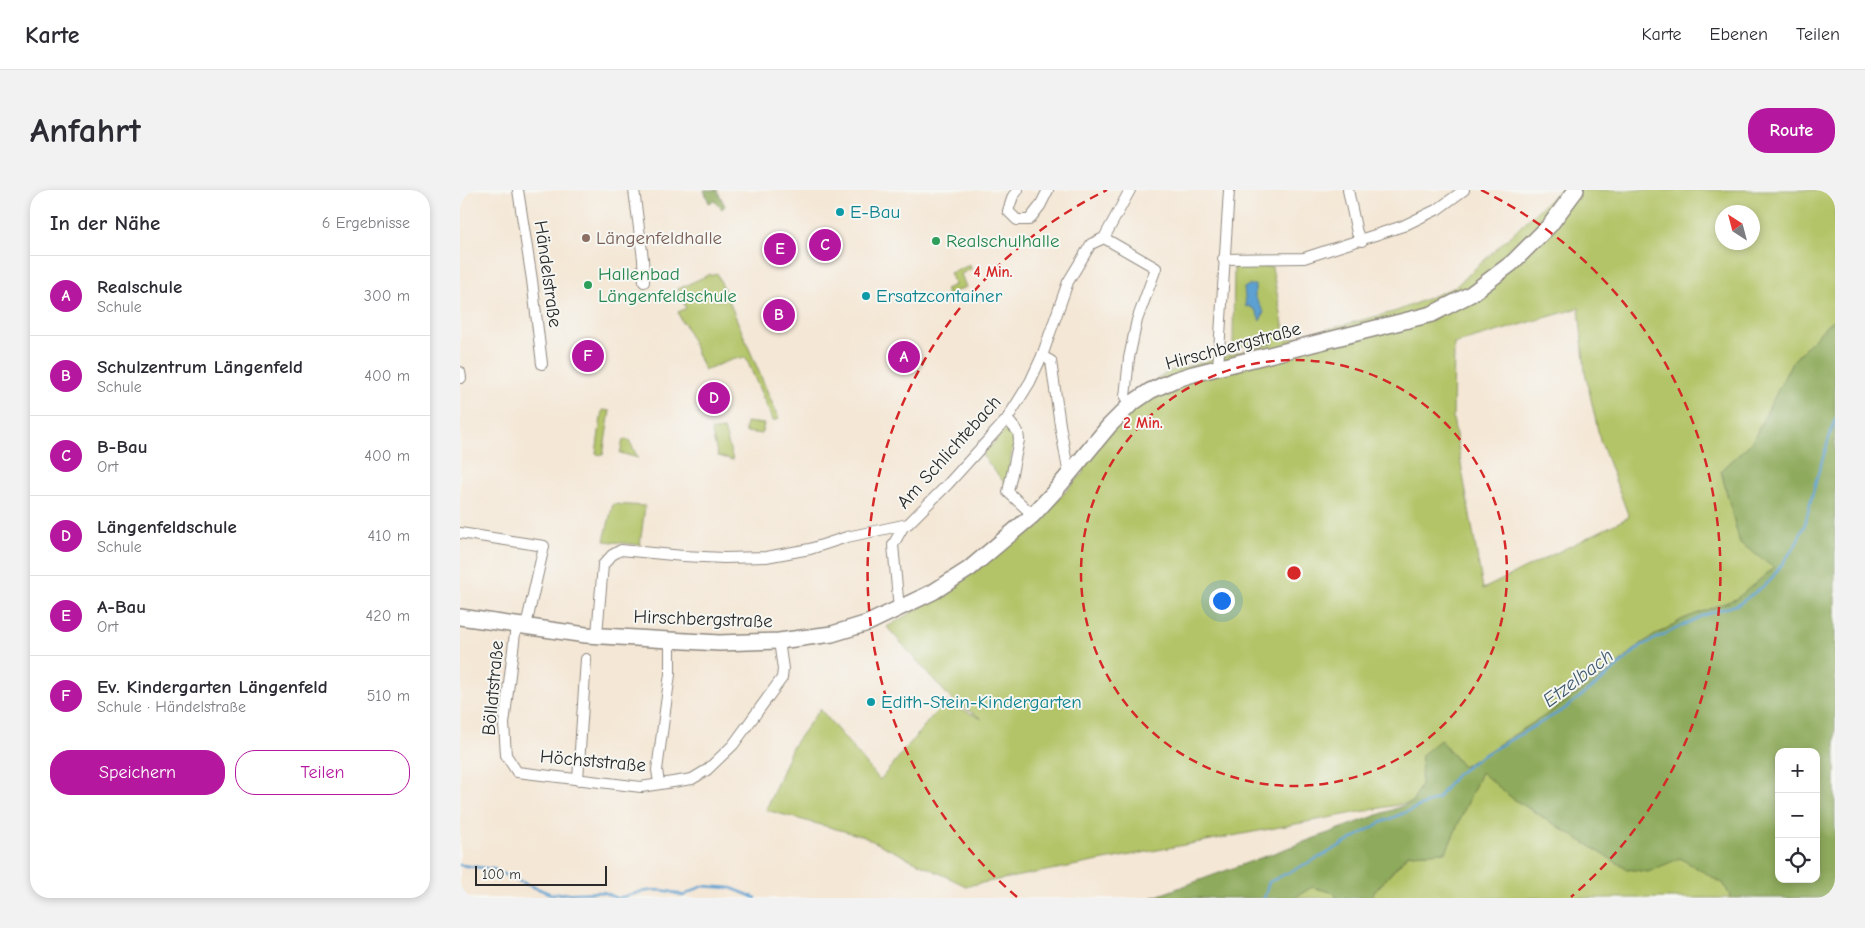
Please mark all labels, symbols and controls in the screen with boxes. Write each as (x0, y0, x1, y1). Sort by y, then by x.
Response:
text: Karte (25, 21, 79, 49)
text: Karte (1641, 24, 1682, 45)
text: Ebenen (1710, 24, 1768, 45)
text: Teilen (1796, 24, 1840, 45)
button: Route (1748, 108, 1835, 153)
text: Anfahrt (30, 110, 141, 151)
place label: E-Bau (850, 201, 900, 223)
north arrow (1715, 205, 1760, 250)
marker: E-Bau (834, 206, 846, 218)
text: In der Nähe (50, 211, 160, 235)
text: 6 Ergebnisse (322, 214, 410, 232)
street label: Händelstraße (530, 219, 566, 329)
pin: C (809, 226, 841, 264)
place label: Längenfeldhalle (596, 227, 722, 249)
pin: E (764, 230, 796, 268)
place label: Realschulhalle (946, 230, 1059, 252)
marker: Längenfeldhalle (580, 232, 592, 244)
marker: Realschulhalle (930, 235, 942, 247)
place label: Hallenbad Längenfeldschule (598, 263, 737, 307)
text: 4 Min. (974, 263, 1013, 281)
text: Realschule (97, 276, 182, 298)
marker: Hallenbad Längenfeldschule (582, 279, 594, 291)
place label: Ersatzcontainer (876, 285, 1003, 307)
text: A (62, 287, 70, 305)
text: 300 m (364, 287, 410, 305)
marker: Ersatzcontainer (860, 290, 872, 302)
pin: B (763, 296, 795, 334)
text: Schule (97, 298, 142, 316)
street label: Hirschbergstraße (1163, 317, 1303, 375)
pin: F (572, 337, 604, 375)
pin: A (888, 338, 920, 376)
text: Schulzentrum Längenfeld (97, 356, 303, 378)
text: B (61, 367, 71, 385)
text: 400 m (364, 367, 410, 385)
text: Schule (97, 378, 142, 396)
pin: D (698, 379, 730, 417)
street label: Am Schlichtebach (892, 391, 1006, 513)
text: 2 Min. (1123, 414, 1163, 432)
text: B-Bau (97, 436, 147, 458)
text: C (61, 447, 71, 465)
text: 400 m (364, 447, 410, 465)
text: Ort (97, 458, 118, 476)
text: Längenfeldschule (97, 516, 237, 538)
text: D (61, 527, 71, 545)
text: 410 m (368, 527, 410, 545)
text: Schule (97, 538, 142, 556)
centre of rings (1285, 564, 1303, 582)
your location (1209, 588, 1235, 614)
text: A-Bau (97, 596, 146, 618)
street label: Hirschbergstraße (633, 606, 773, 632)
text: E (61, 607, 71, 625)
text: 420 m (366, 607, 410, 625)
text: Ort (97, 618, 118, 636)
street label: Böllatstraße (478, 640, 508, 736)
water label: Etzelbach (1538, 644, 1618, 712)
text: Ev. Kindergarten Längenfeld (97, 676, 328, 698)
text: F (61, 687, 71, 705)
text: 510 m (367, 687, 410, 705)
place label: Edith-Stein-Kindergarten (881, 691, 1082, 713)
marker: Edith-Stein-Kindergarten (865, 696, 877, 708)
text: Schule · Händelstraße (97, 698, 246, 716)
street label: Höchststraße (539, 745, 647, 777)
map controls (1775, 748, 1820, 883)
button: + (1775, 748, 1820, 793)
button: Speichern (50, 750, 225, 795)
button: Teilen (235, 750, 410, 795)
button: − (1775, 793, 1820, 838)
button: locate (1775, 838, 1820, 883)
scale bar (475, 863, 608, 886)
text: 100 m (482, 866, 521, 883)

